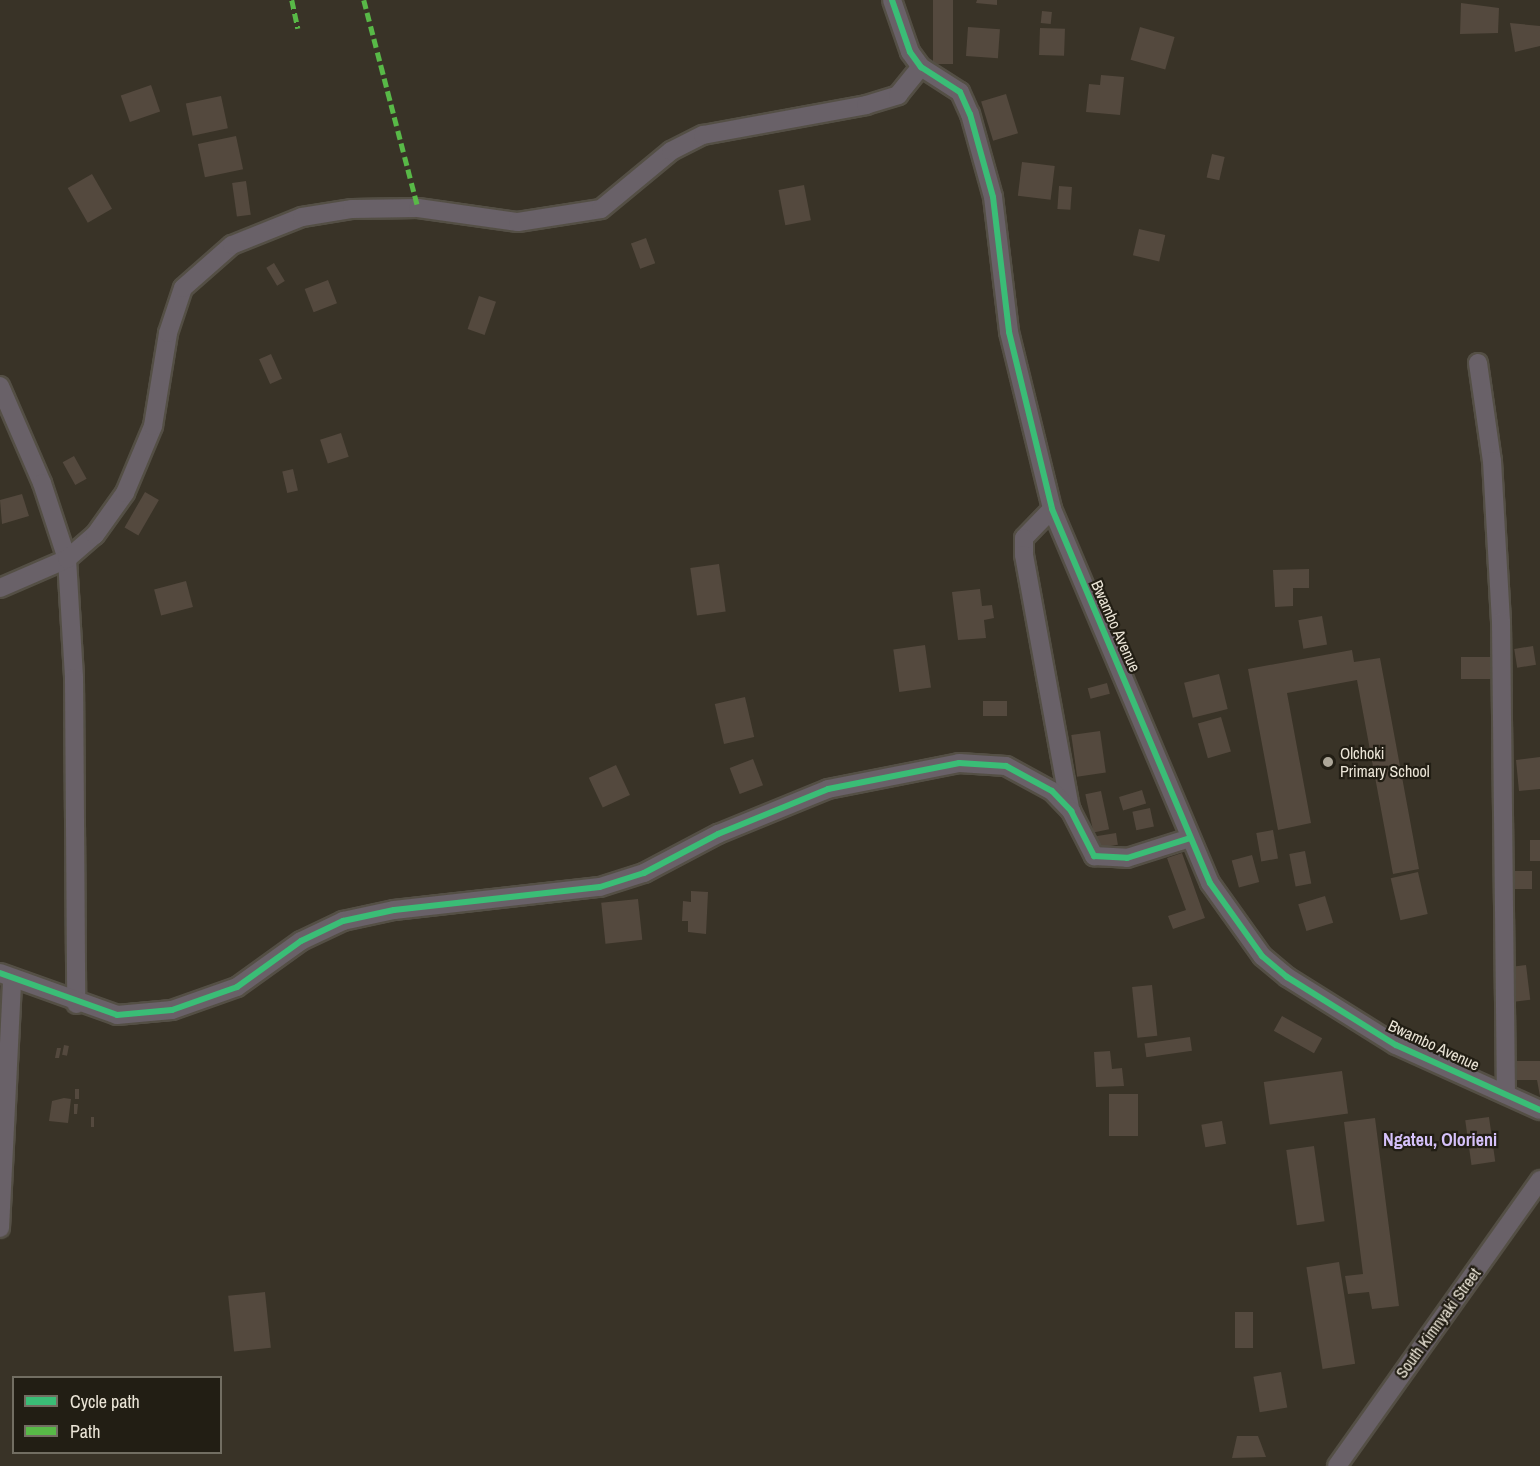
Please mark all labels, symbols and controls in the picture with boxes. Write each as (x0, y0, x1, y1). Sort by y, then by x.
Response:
street label: Bwambo Avenue (1087, 577, 1145, 675)
place label: Olchoki Primary School (1340, 743, 1430, 781)
marker: Olchoki Primary School (1321, 755, 1335, 769)
street label: Bwambo Avenue (1385, 1015, 1483, 1075)
district label: Ngateu, Olorieni (1383, 1129, 1497, 1151)
street label: South Kimnyaki Street (1392, 1264, 1484, 1382)
legend (12, 1376, 222, 1454)
text: Cycle path (70, 1389, 140, 1414)
text: Path (70, 1419, 100, 1444)

